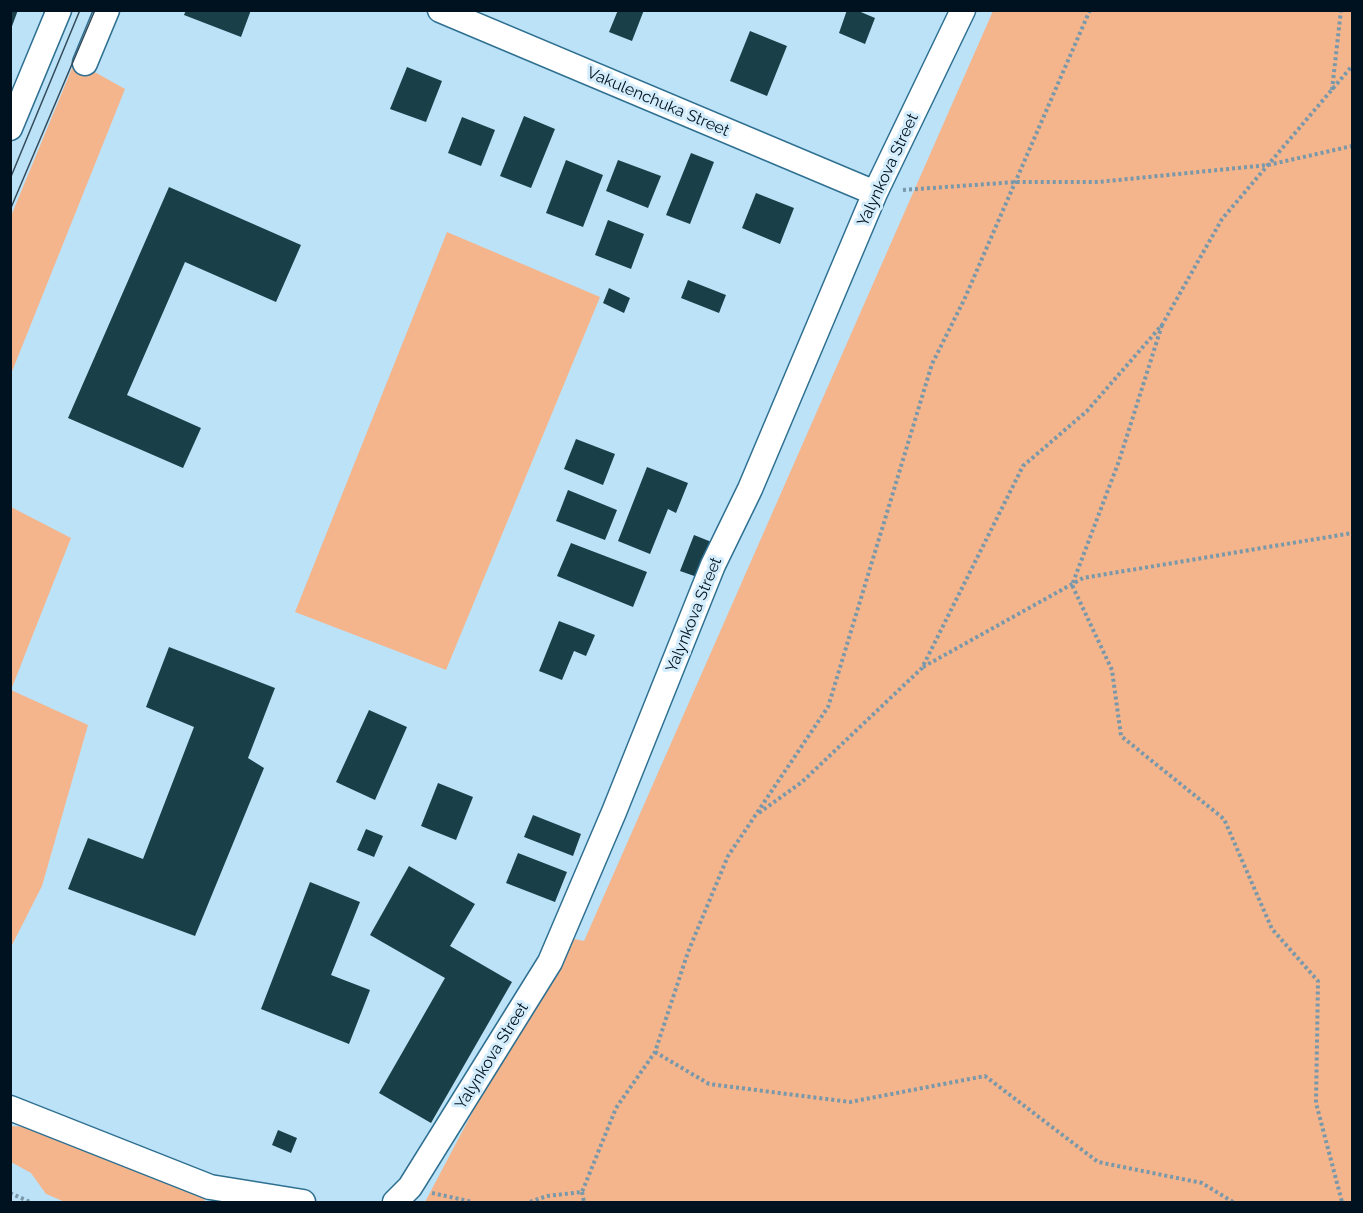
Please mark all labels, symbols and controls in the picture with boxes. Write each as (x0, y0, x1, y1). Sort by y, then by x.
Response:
street label: Vakulenchuka Street (584, 63, 732, 141)
street label: Yalynkova Street (853, 110, 923, 230)
street label: Yalynkova Street (662, 555, 726, 675)
street label: Yalynkova Street (451, 999, 533, 1113)

